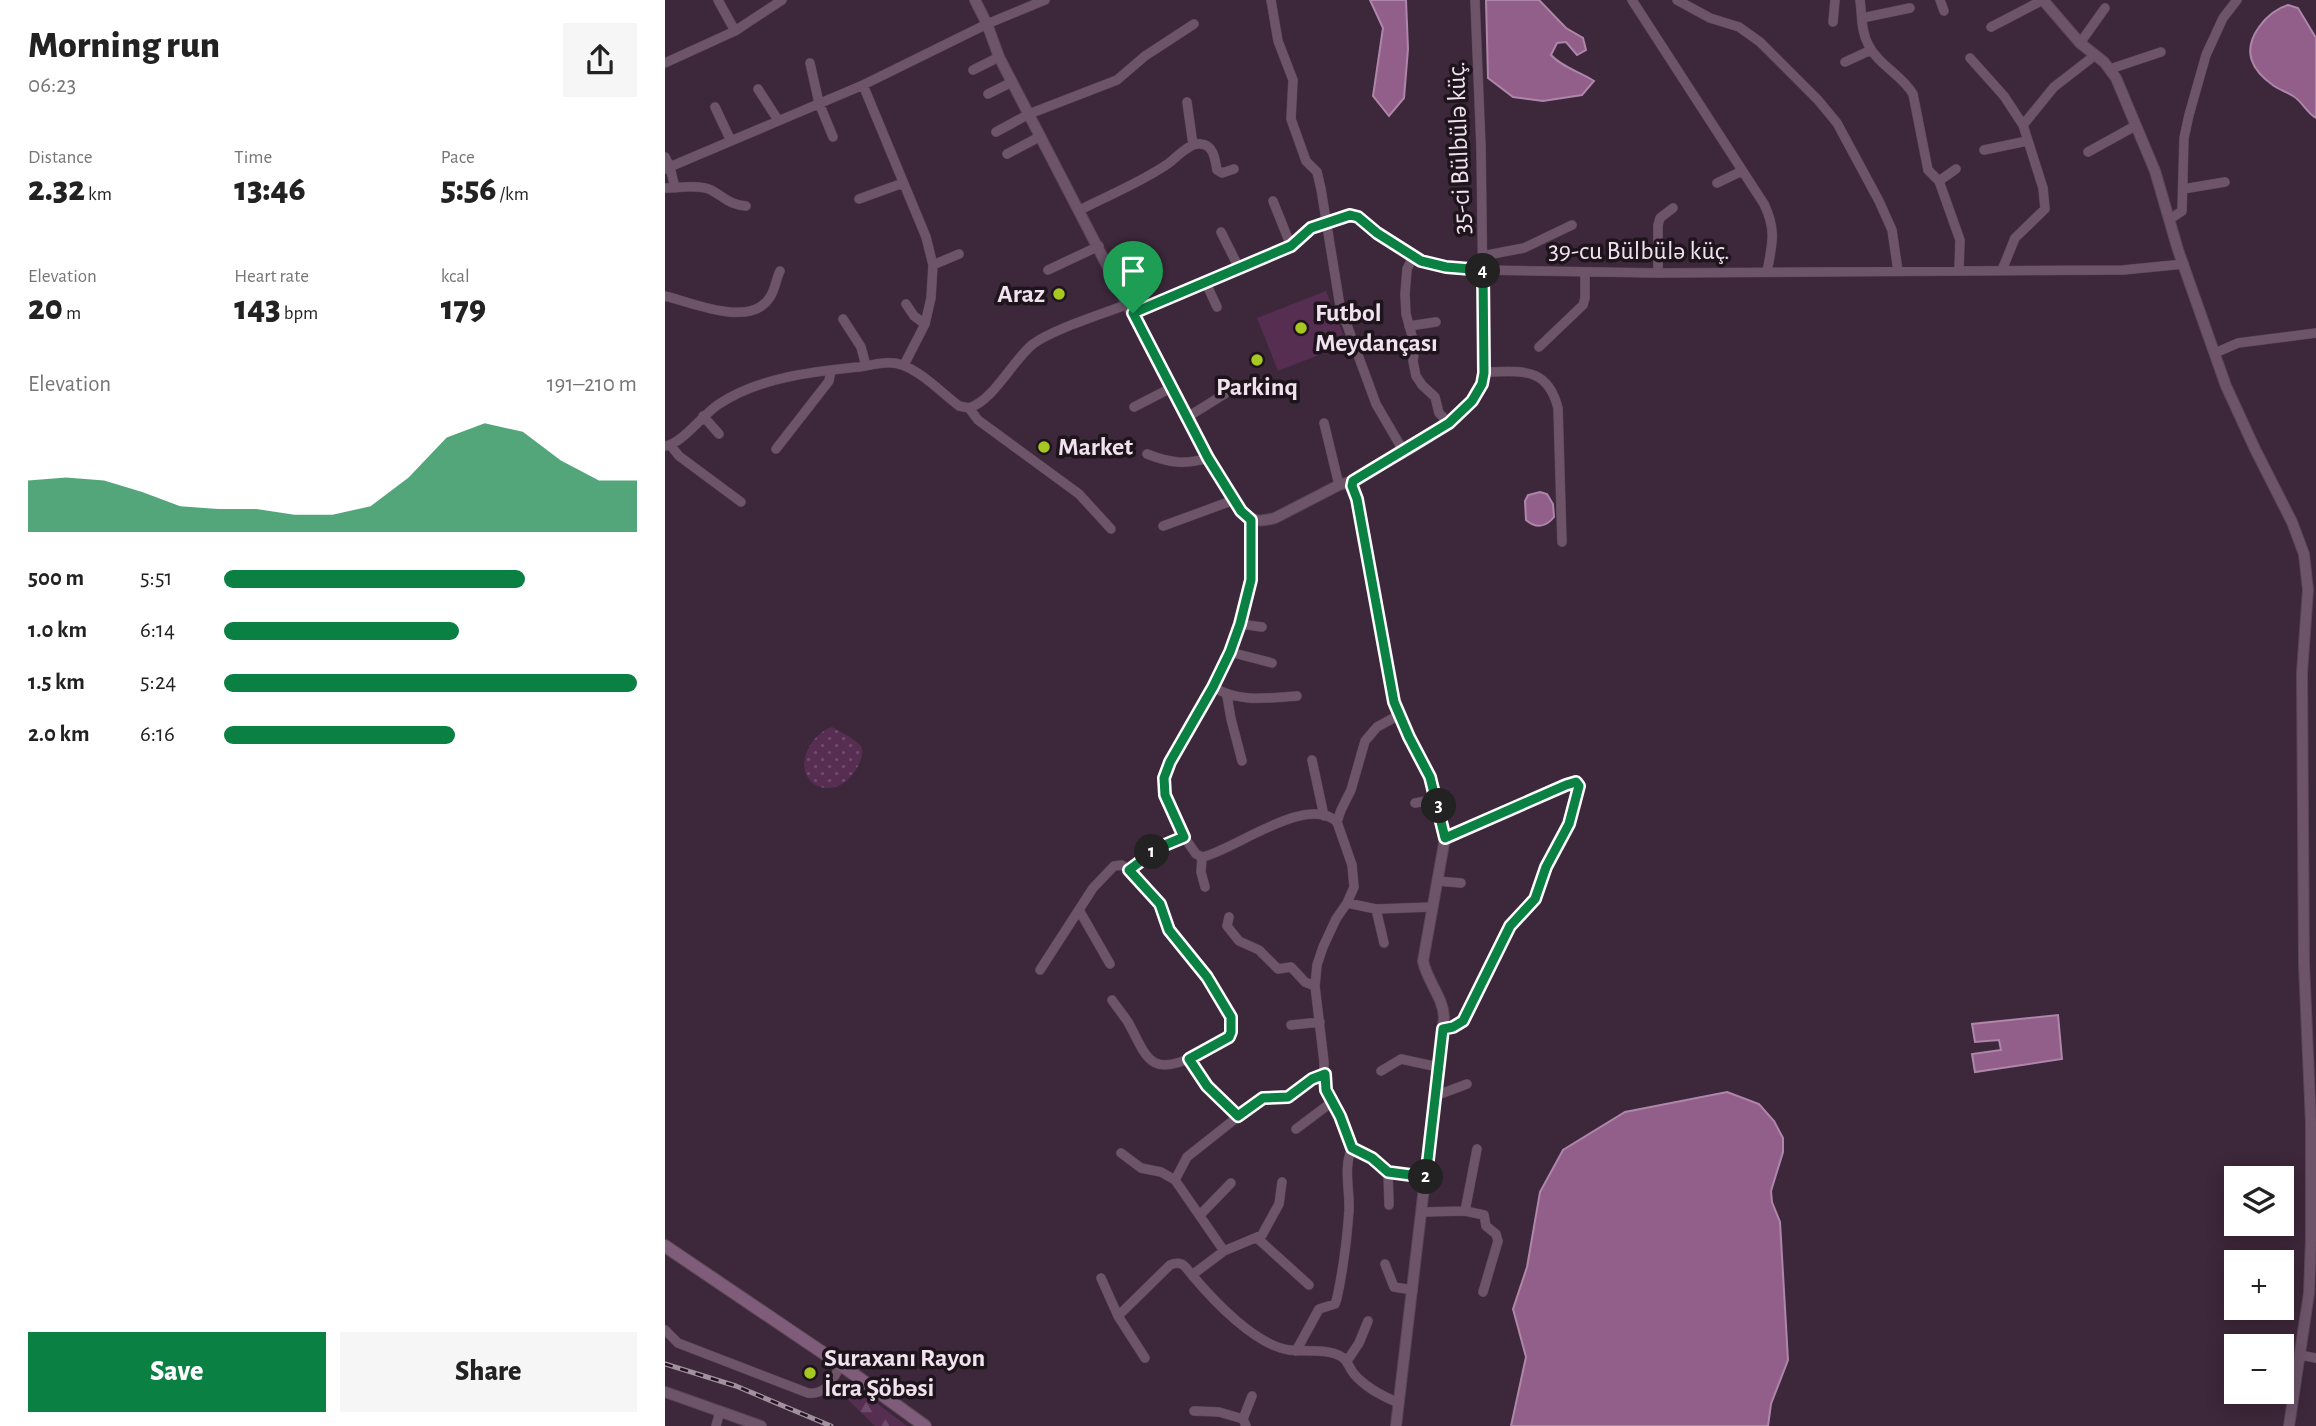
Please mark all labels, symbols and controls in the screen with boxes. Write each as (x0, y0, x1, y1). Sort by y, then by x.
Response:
button: share (563, 23, 637, 97)
text: Morning run (28, 27, 220, 65)
street label: 35-ci Bülbülə küç. (1443, 61, 1475, 235)
text: 06:23 (28, 74, 76, 97)
text: Distance (28, 148, 92, 167)
text: Time (234, 148, 272, 167)
text: Pace (441, 148, 475, 167)
text: 2.32 (28, 172, 85, 207)
text: 13:46 (234, 172, 306, 207)
text: 5:56 (441, 172, 496, 207)
text: km (85, 185, 112, 204)
text: /km (496, 185, 529, 204)
street label: 39-cu Bülbülə küç. (1548, 238, 1730, 264)
pin (1103, 241, 1163, 313)
icon: arrive (1114, 252, 1152, 290)
pin: 4 (1465, 254, 1501, 288)
text: 4 (1478, 261, 1487, 280)
text: Elevation (28, 267, 97, 286)
text: Heart rate (234, 267, 309, 286)
text: kcal (441, 267, 470, 286)
place label: Araz (997, 281, 1045, 307)
marker: Araz (1051, 286, 1067, 302)
text: 20 (28, 291, 63, 326)
text: 143 (234, 291, 281, 326)
text: 179 (441, 291, 486, 326)
place label: Futbol Meydançası (1315, 300, 1438, 356)
text: m (63, 304, 81, 323)
text: bpm (281, 304, 318, 323)
marker: Futbol Meydançası (1293, 320, 1309, 336)
marker: Parkinq (1249, 352, 1265, 368)
text: Elevation (28, 373, 111, 396)
text: 191–210 m (547, 373, 637, 396)
place label: Parkinq (1216, 374, 1298, 400)
place label: Market (1058, 434, 1133, 460)
marker: Market (1036, 439, 1052, 455)
text: 500 m (28, 567, 84, 590)
text: 5:51 (140, 567, 172, 590)
text: 1.0 km (28, 619, 87, 642)
text: 6:14 (140, 619, 175, 642)
text: 1.5 km (28, 671, 85, 694)
text: 5:24 (140, 671, 176, 694)
text: 2.0 km (28, 723, 90, 746)
text: 6:16 (140, 723, 175, 746)
pin: 3 (1421, 788, 1457, 824)
text: 3 (1434, 796, 1443, 815)
pin: 1 (1135, 834, 1169, 870)
text: 1 (1148, 842, 1155, 861)
pin: 2 (1409, 1160, 1443, 1194)
map controls (2224, 1166, 2294, 1404)
button: layers (2224, 1166, 2294, 1236)
text: 2 (1421, 1167, 1430, 1186)
button: + (2224, 1250, 2294, 1320)
button: Save (28, 1332, 326, 1412)
button: Share (340, 1332, 637, 1412)
button: − (2224, 1334, 2294, 1404)
place label: Suraxanı Rayon İcra Şöbəsi (824, 1345, 985, 1401)
marker: Suraxanı Rayon İcra Şöbəsi (802, 1365, 818, 1381)

